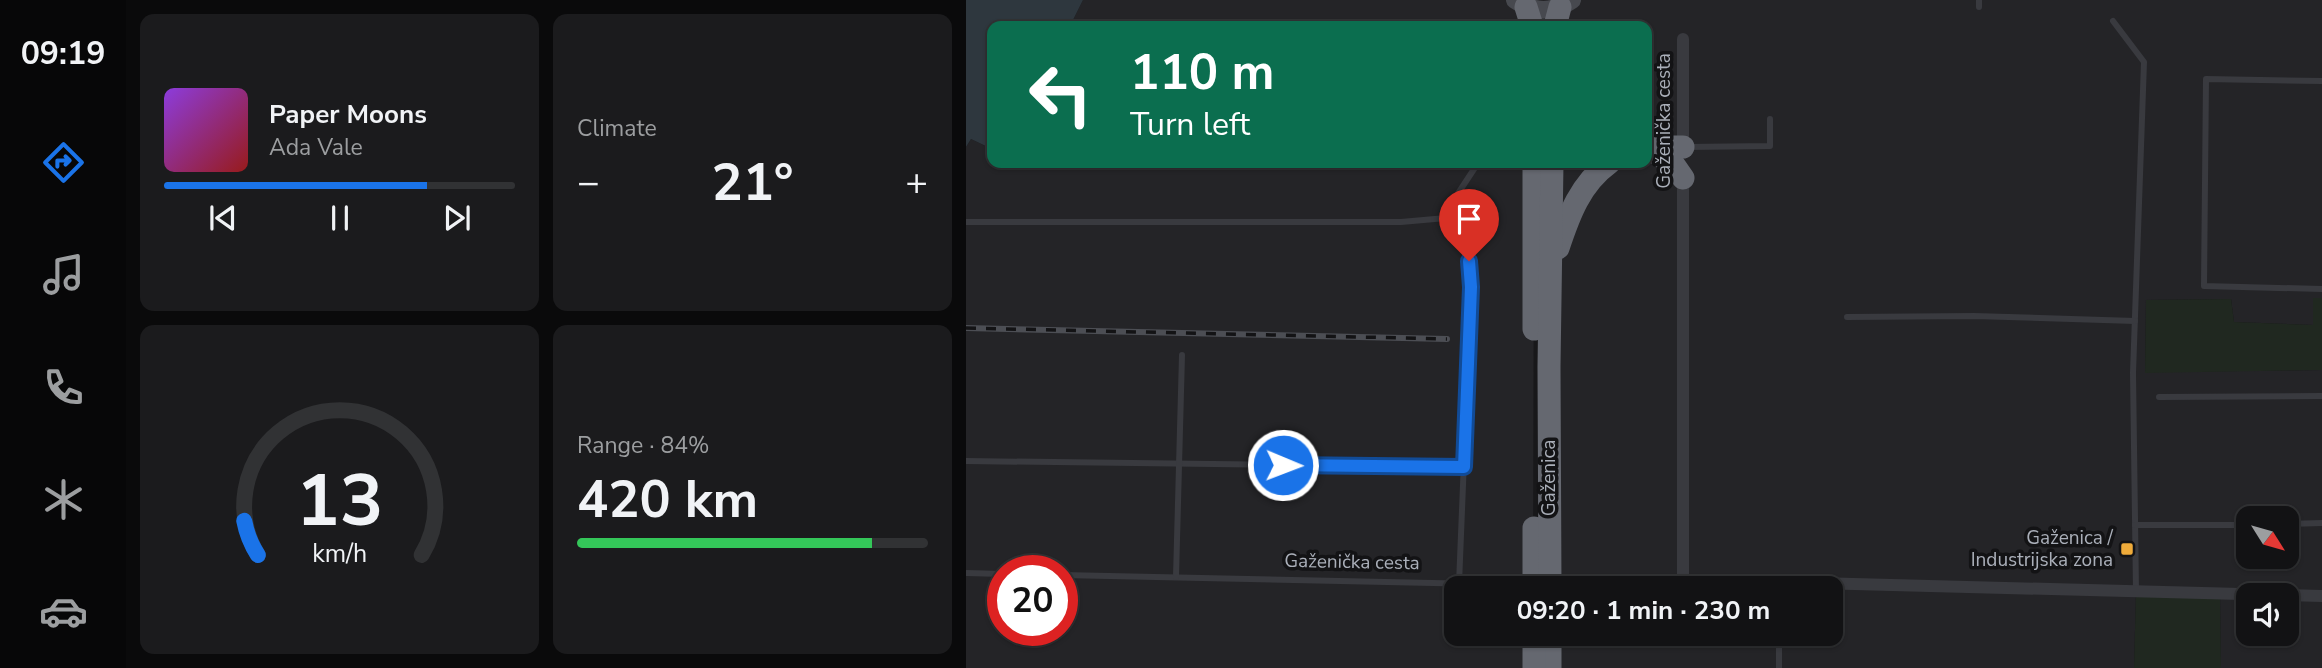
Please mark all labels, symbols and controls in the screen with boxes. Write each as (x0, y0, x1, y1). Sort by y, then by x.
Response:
text: 09:19 (21, 32, 105, 75)
text: 110 m (1130, 39, 1274, 106)
icon: left (1015, 49, 1106, 140)
street label: Gaženička cesta (1651, 53, 1677, 189)
text: Paper Moons (269, 97, 427, 132)
text: Turn left (1130, 103, 1250, 146)
text: Climate (577, 113, 657, 144)
text: Ada Vale (269, 132, 363, 163)
icon: directions (39, 138, 88, 187)
text: 21° (711, 147, 794, 218)
text: − (577, 157, 600, 208)
text: + (905, 157, 928, 208)
pin (1439, 189, 1499, 261)
icon: previous (204, 199, 242, 237)
icon: pause (321, 199, 359, 237)
icon: next (438, 199, 476, 237)
icon: arrive (1450, 200, 1488, 238)
icon: music (39, 250, 88, 299)
icon: phone (39, 363, 88, 412)
position arrow (1246, 428, 1320, 502)
text: Range · 84% (577, 430, 709, 461)
street label: Gaženica (1536, 440, 1562, 516)
text: 13 (296, 452, 383, 552)
text: 420 km (577, 464, 758, 535)
icon: climate (39, 475, 88, 524)
north arrow (2236, 506, 2300, 569)
map controls (2236, 506, 2299, 646)
place label: Gaženica / Industrijska zona (1971, 525, 2114, 573)
text: km/h (312, 537, 367, 571)
marker: Gaženica / Industrijska zona (2119, 541, 2135, 557)
street label: Gaženička cesta (1284, 548, 1420, 576)
speed limit sign: 20 (987, 555, 1078, 646)
button: sound (2236, 583, 2299, 646)
icon: car (39, 587, 88, 636)
text: 09:20 · 1 min · 230 m (1517, 593, 1770, 628)

